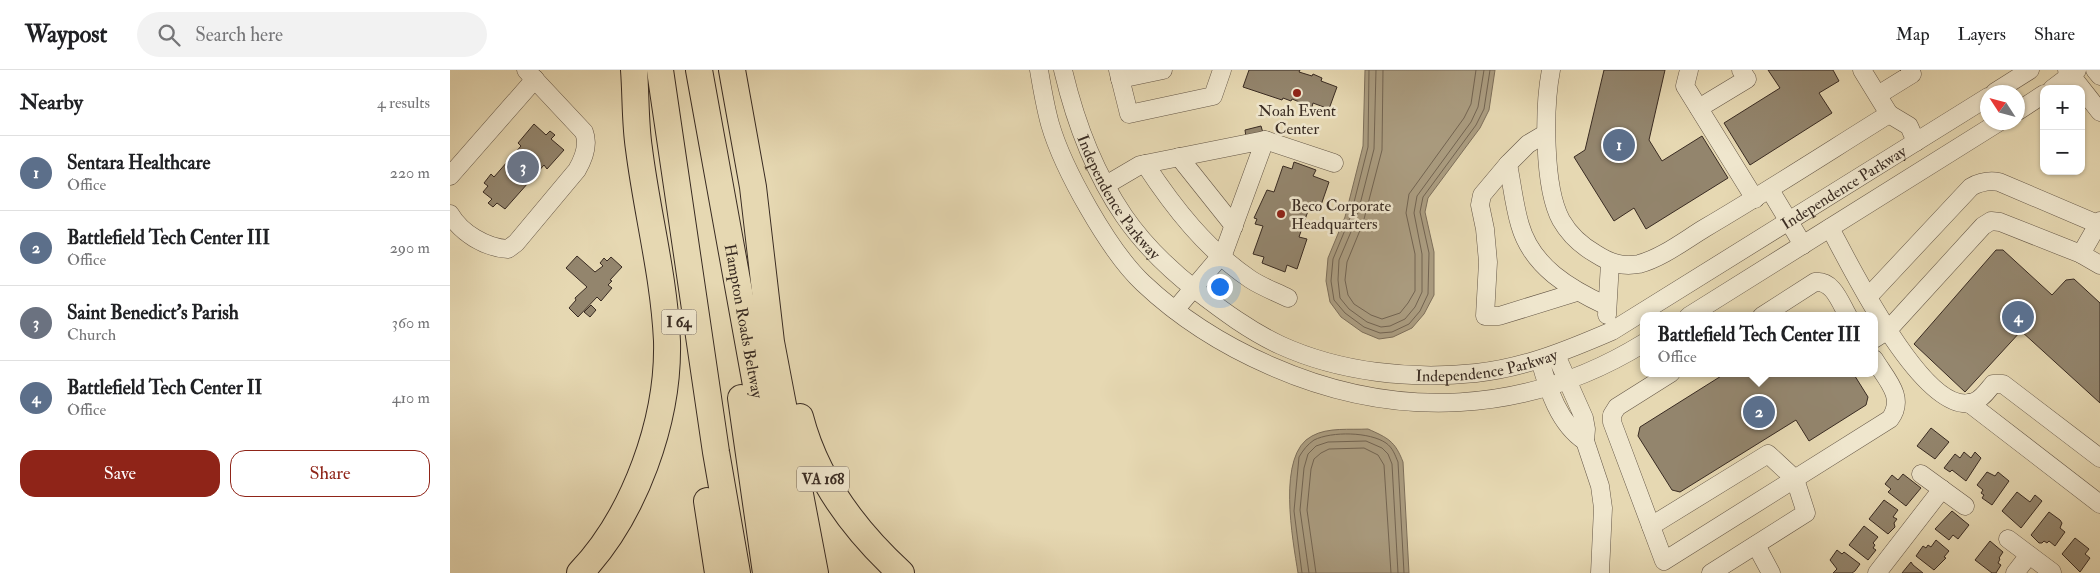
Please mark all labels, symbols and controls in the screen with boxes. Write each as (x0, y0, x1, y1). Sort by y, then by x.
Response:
search box (137, 12, 487, 57)
text: Waypost (25, 19, 107, 50)
icon: search (155, 21, 183, 49)
text: Search here (195, 23, 283, 47)
text: Map (1896, 23, 1930, 46)
text: Layers (1958, 23, 2006, 46)
text: Share (2034, 23, 2075, 46)
north arrow (1980, 85, 2025, 130)
map controls (2040, 85, 2085, 175)
button: + (2040, 85, 2085, 130)
marker: Noah Event Center (1291, 87, 1303, 99)
text: Nearby (20, 89, 83, 116)
text: 4 results (377, 93, 430, 113)
place label: Noah Event Center (1258, 101, 1336, 139)
pin: 1 (1603, 126, 1635, 164)
button: − (2040, 130, 2085, 175)
street label: Independence Parkway (1072, 132, 1165, 265)
street label: Independence Parkway (1778, 141, 1911, 234)
pin: 3 (507, 148, 539, 186)
text: Sentara Healthcare (67, 151, 210, 175)
text: 1 (33, 163, 39, 183)
text: 220 m (390, 163, 430, 183)
text: Office (67, 175, 106, 195)
place label: Beco Corporate Headquarters (1291, 196, 1392, 234)
marker: Beco Corporate Headquarters (1275, 208, 1287, 220)
text: Battlefield Tech Center III (67, 226, 270, 250)
text: 2 (32, 238, 40, 258)
text: 290 m (390, 238, 430, 258)
street label: Hampton Roads Beltway (720, 242, 767, 401)
text: Office (67, 250, 106, 270)
your location (1207, 274, 1233, 300)
pin: 4 (2002, 298, 2034, 336)
text: Saint Benedict's Parish (67, 301, 239, 325)
road number: I 64 (662, 310, 696, 334)
popup (1640, 312, 1878, 377)
text: 3 (33, 313, 39, 333)
text: 360 m (392, 313, 430, 333)
text: Battlefield Tech Center III (1658, 323, 1860, 347)
text: Church (67, 325, 116, 345)
street label: Independence Parkway (1415, 345, 1561, 387)
text: Office (1658, 347, 1697, 367)
text: Battlefield Tech Center II (67, 376, 262, 400)
text: 4 (32, 388, 40, 408)
text: 410 m (392, 388, 430, 408)
pin: 2 (1743, 393, 1775, 431)
text: Office (67, 400, 106, 420)
button: Save (20, 450, 220, 497)
button: Share (230, 450, 430, 497)
road number: VA 168 (797, 466, 849, 492)

